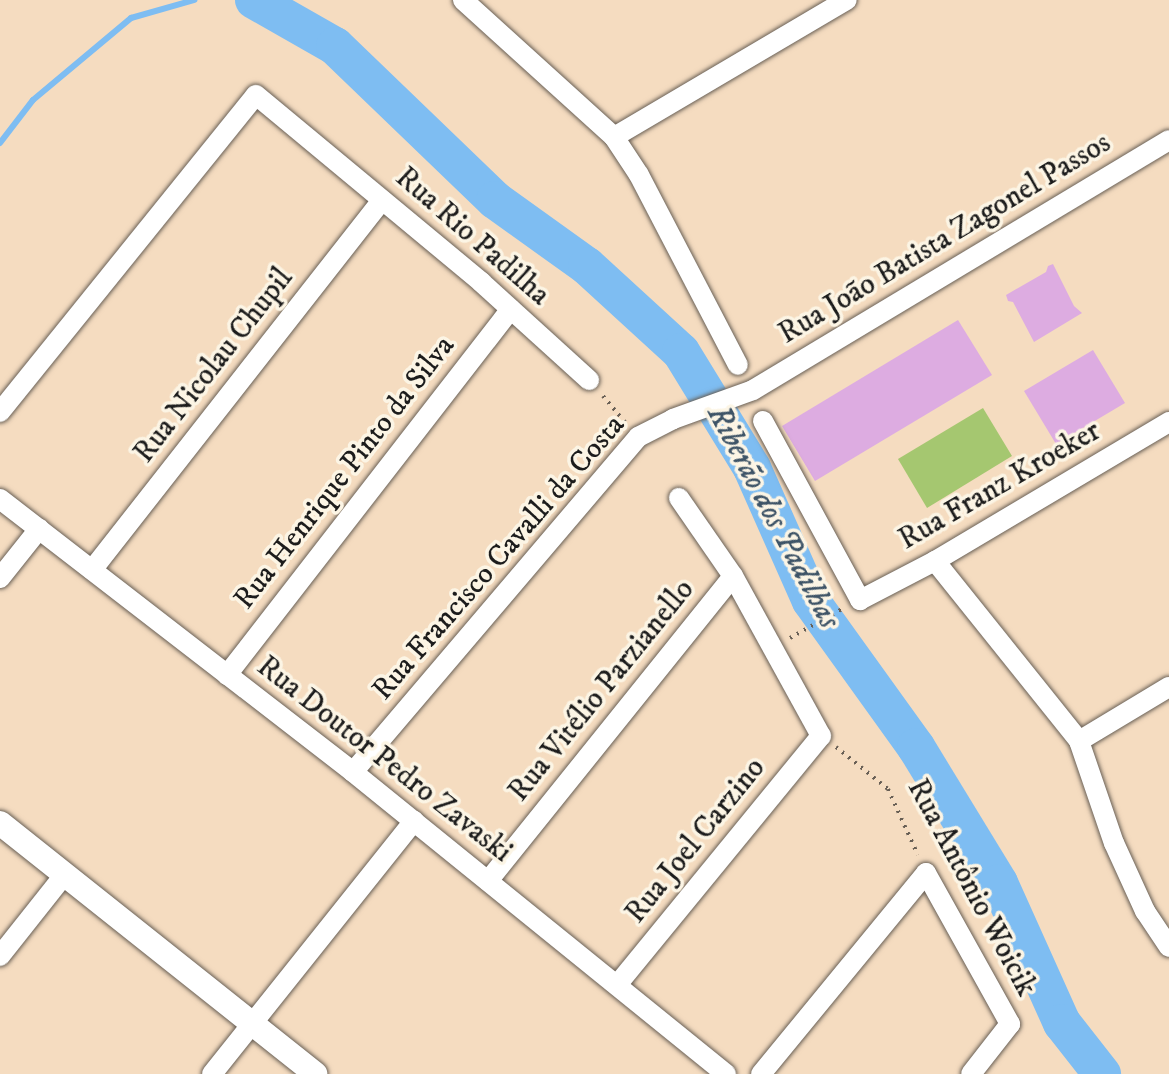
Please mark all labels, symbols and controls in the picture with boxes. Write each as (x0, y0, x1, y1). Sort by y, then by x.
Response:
street label: Rua João Batista Zagonel Passos (773, 126, 1117, 352)
street label: Rua Rio Padilha (387, 160, 557, 314)
street label: Rua Nicolau Chupil (127, 262, 301, 470)
street label: Rua Henrique Pinto da Silva (227, 329, 463, 617)
water label: Riberão dos Padilhas (698, 399, 848, 635)
street label: Rua Francisco Cavalli da Costa (365, 408, 633, 708)
street label: Rua Franz Kroeker (893, 414, 1107, 558)
street label: Rua Vitélio Parzianello (501, 573, 703, 809)
street label: Rua Doutor Pedro Zavaski (249, 649, 519, 871)
street label: Rua Joel Carzino (618, 751, 774, 931)
street label: Rua Antônio Woicik (899, 773, 1043, 1003)

